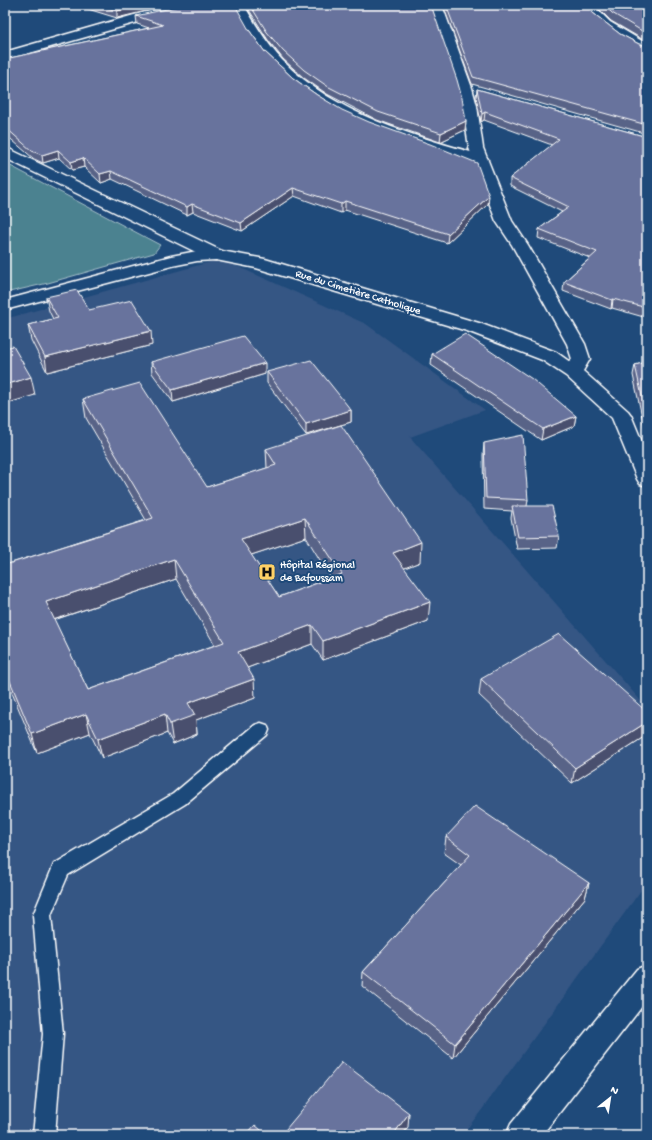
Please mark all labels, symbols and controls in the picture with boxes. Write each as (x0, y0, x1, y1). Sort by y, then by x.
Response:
street label: Rue du Cimetière Catholique (294, 268, 422, 318)
place label: Hôpital Régional de Bafoussam (280, 560, 356, 585)
hospital icon: Hôpital Régional de Bafoussam (257, 562, 277, 582)
north arrow (590, 1078, 630, 1118)
text: N (608, 1084, 620, 1098)

